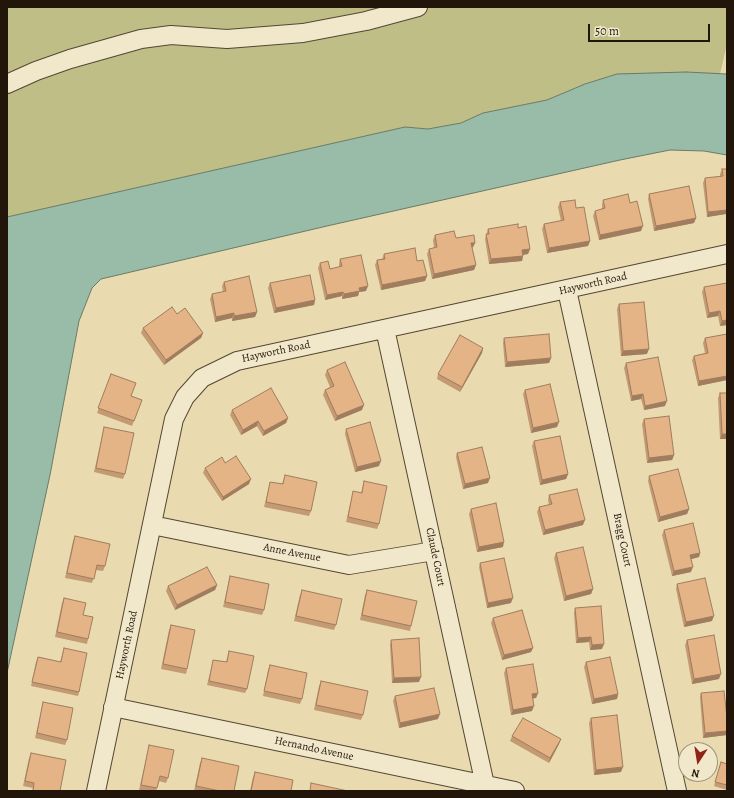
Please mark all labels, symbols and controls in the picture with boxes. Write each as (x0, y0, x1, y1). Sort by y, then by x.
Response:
scale bar (590, 16, 712, 42)
text: 50 m (595, 23, 619, 39)
street label: Hayworth Road (558, 270, 628, 298)
street label: Hayworth Road (241, 338, 311, 366)
street label: Bragg Court (610, 512, 634, 568)
street label: Claude Court (422, 526, 448, 588)
street label: Anne Avenue (262, 541, 322, 565)
street label: Hayworth Road (113, 610, 141, 680)
street label: Hernando Avenue (273, 734, 355, 764)
north arrow (678, 742, 718, 782)
text: N (690, 765, 701, 781)

